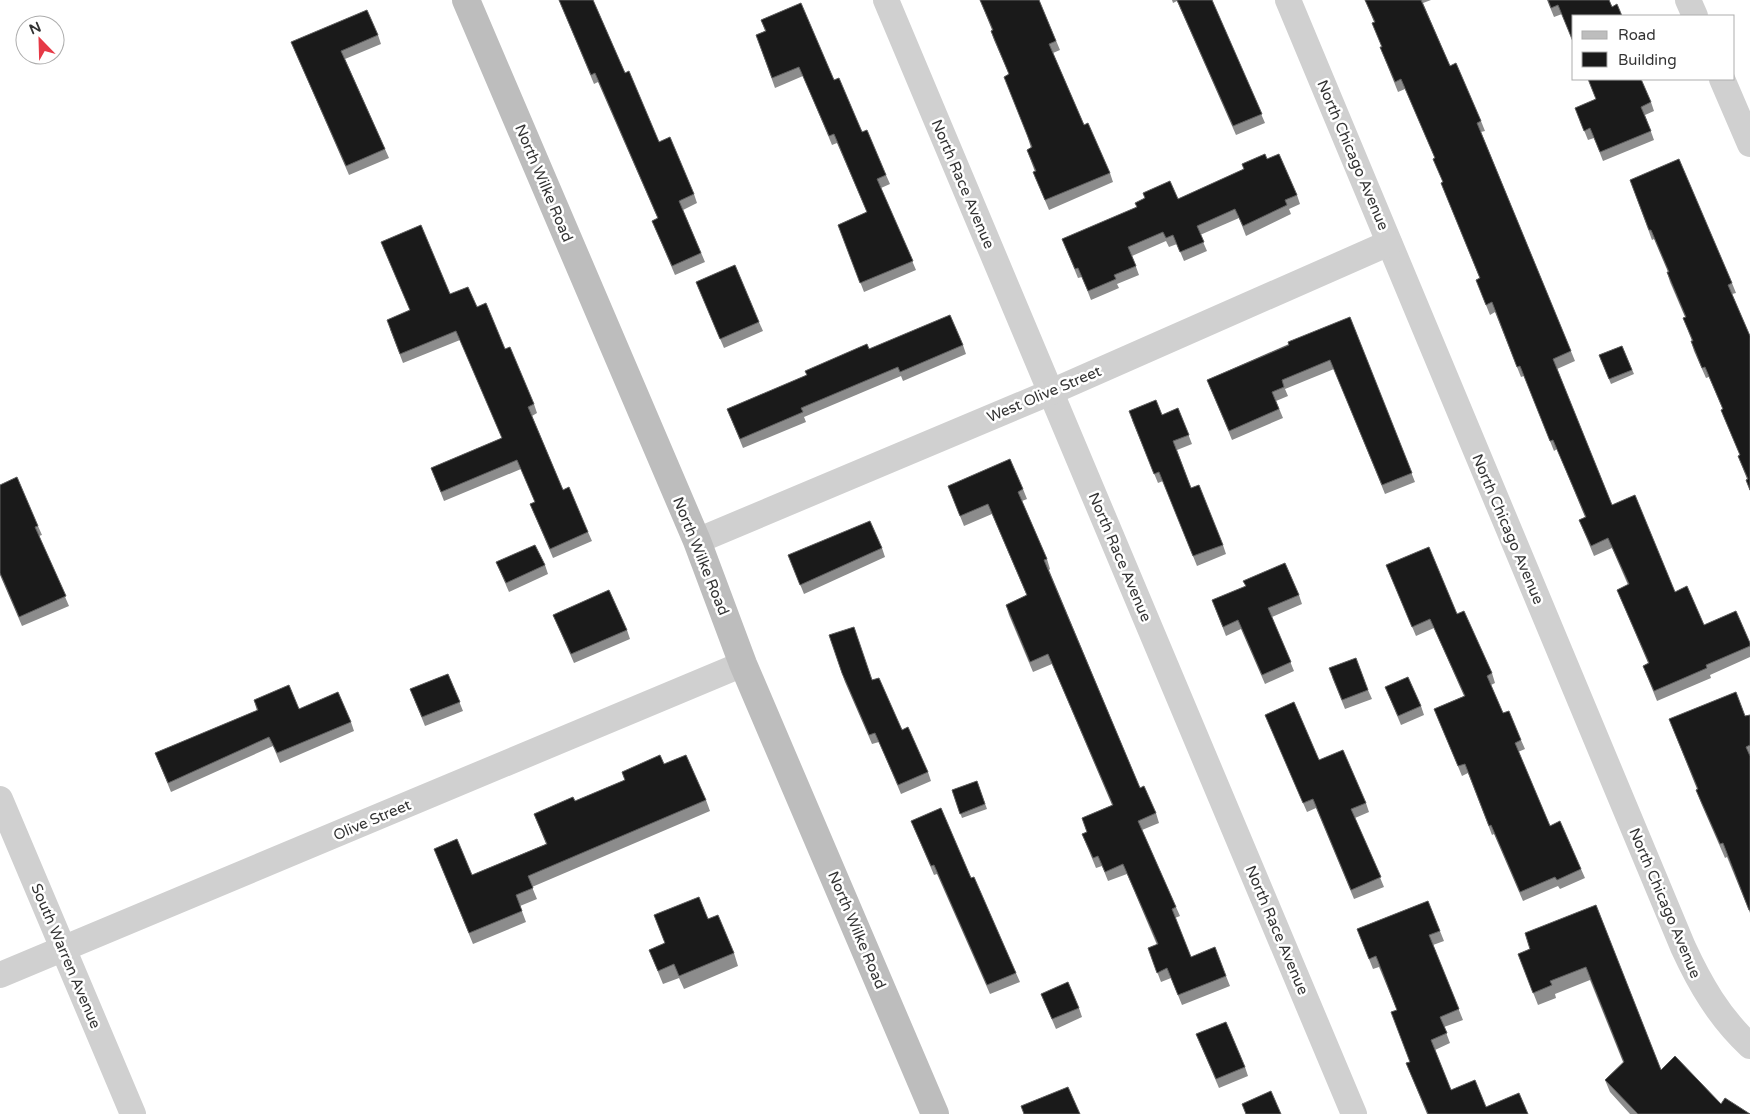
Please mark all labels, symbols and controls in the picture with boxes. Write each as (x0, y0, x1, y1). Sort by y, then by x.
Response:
north arrow (15, 15, 65, 65)
legend (1572, 15, 1735, 80)
text: N (27, 18, 44, 39)
text: Road (1618, 26, 1656, 44)
text: Building (1618, 51, 1677, 69)
street label: North Chicago Avenue (1313, 77, 1393, 233)
street label: North Race Avenue (928, 117, 998, 251)
street label: North Wilke Road (511, 121, 577, 245)
street label: West Olive Street (984, 362, 1104, 426)
street label: North Chicago Avenue (1468, 451, 1548, 607)
street label: North Race Avenue (1085, 490, 1155, 624)
street label: North Wilke Road (669, 494, 733, 618)
street label: Olive Street (330, 795, 414, 844)
street label: North Chicago Avenue (1625, 825, 1705, 981)
street label: North Race Avenue (1242, 863, 1312, 997)
street label: North Wilke Road (824, 868, 890, 992)
street label: South Warren Avenue (27, 881, 105, 1031)

